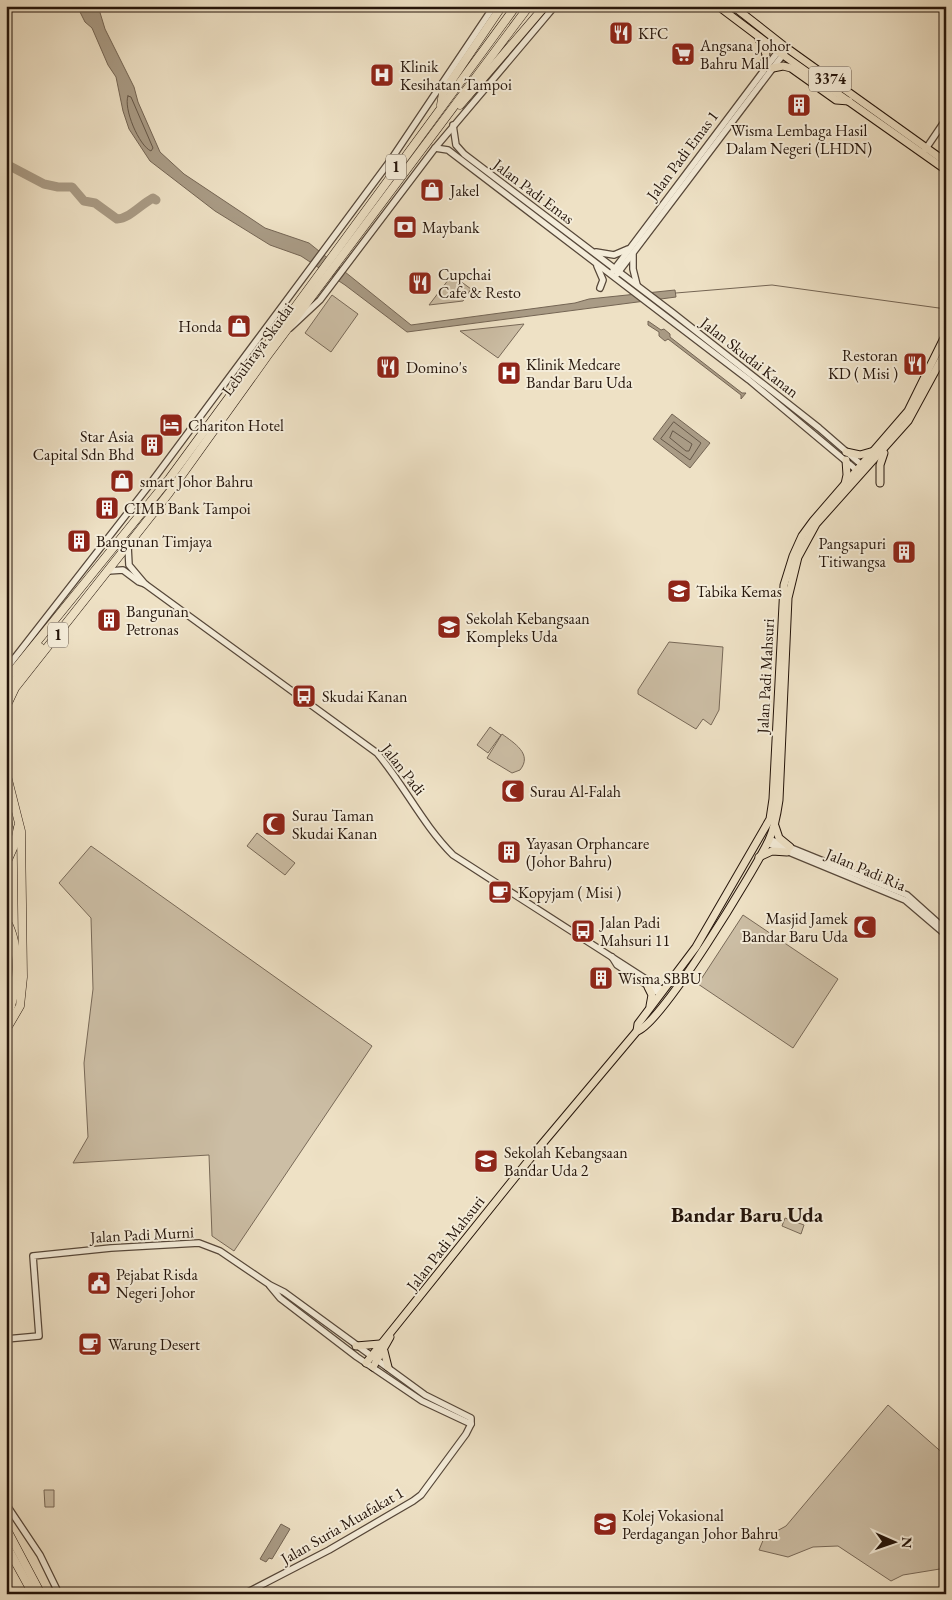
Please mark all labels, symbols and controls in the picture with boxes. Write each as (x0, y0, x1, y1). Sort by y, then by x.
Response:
restaurant icon: KFC (608, 20, 634, 46)
place label: KFC (638, 23, 668, 44)
place label: Angsana Johor Bahru Mall (699, 35, 791, 74)
supermarket icon: Angsana Johor Bahru Mall (670, 41, 696, 67)
place label: Klinik Kesihatan Tampoi (400, 56, 512, 95)
hospital icon: Klinik Kesihatan Tampoi (369, 62, 395, 88)
road number: 3374 (809, 66, 851, 92)
building icon: Wisma Lembaga Hasil Dalam Negeri (LHDN) (786, 92, 812, 118)
street label: Jalan Padi Emas 1 (641, 106, 723, 206)
place label: Wisma Lembaga Hasil Dalam Negeri (LHDN) (726, 120, 872, 159)
street label: Jalan Padi Emas (487, 153, 578, 229)
road number: 1 (386, 154, 406, 180)
shop icon: Jakel (419, 177, 445, 203)
place label: Jakel (448, 180, 480, 201)
bank icon: Maybank (392, 214, 418, 240)
place label: Maybank (422, 217, 480, 238)
place label: Cupchai Cafe & Resto (438, 264, 521, 303)
restaurant icon: Cupchai Cafe & Resto (407, 270, 433, 296)
street label: Lebuhraya Skudai (217, 298, 298, 400)
street label: Jalan Skudai Kanan (695, 311, 804, 403)
shop icon: Honda (226, 313, 252, 339)
place label: Honda (178, 316, 223, 337)
place label: Restoran KD ( Misi ) (828, 345, 899, 384)
restaurant icon: Restoran KD ( Misi ) (902, 351, 928, 377)
restaurant icon: Domino's (375, 354, 401, 380)
place label: Klinik Medcare Bandar Baru Uda (526, 354, 633, 393)
place label: Domino's (406, 357, 467, 378)
hospital icon: Klinik Medcare Bandar Baru Uda (496, 360, 522, 386)
hotel icon: Chariton Hotel (158, 412, 184, 438)
place label: Chariton Hotel (188, 415, 284, 436)
place label: Star Asia Capital Sdn Bhd (33, 426, 135, 465)
building icon: Star Asia Capital Sdn Bhd (139, 432, 165, 458)
shop icon: smart Johor Bahru (109, 468, 135, 494)
place label: smart Johor Bahru (140, 471, 254, 492)
building icon: CIMB Bank Tampoi (94, 495, 120, 521)
place label: CIMB Bank Tampoi (124, 498, 251, 519)
building icon: Bangunan Timjaya (66, 528, 92, 554)
place label: Bangunan Timjaya (96, 531, 213, 552)
place label: Pangsapuri Titiwangsa (818, 533, 887, 572)
building icon: Pangsapuri Titiwangsa (891, 539, 917, 565)
school or university icon: Tabika Kemas (666, 578, 692, 604)
place label: Tabika Kemas (696, 581, 782, 602)
place label: Bangunan Petronas (126, 601, 189, 640)
building icon: Bangunan Petronas (96, 607, 122, 633)
place label: Sekolah Kebangsaan Kompleks Uda (466, 608, 590, 647)
school or university icon: Sekolah Kebangsaan Kompleks Uda (436, 614, 462, 640)
street label: Jalan Padi Mahsuri (752, 618, 779, 736)
road number: 1 (48, 622, 68, 648)
bus stop icon: Skudai Kanan (291, 683, 317, 709)
place label: Skudai Kanan (322, 686, 408, 707)
street label: Jalan Padi (376, 738, 430, 800)
mosque icon: Surau Al-Falah (500, 778, 526, 804)
place label: Surau Al-Falah (530, 781, 621, 802)
place label: Surau Taman Skudai Kanan (292, 805, 378, 844)
mosque icon: Surau Taman Skudai Kanan (261, 811, 287, 837)
place label: Yayasan Orphancare (Johor Bahru) (526, 833, 649, 872)
building icon: Yayasan Orphancare (Johor Bahru) (496, 839, 522, 865)
street label: Jalan Padi Ria (821, 842, 910, 896)
cafe icon: Kopyjam ( Misi ) (487, 879, 513, 905)
place label: Kopyjam ( Misi ) (518, 882, 621, 903)
place label: Masjid Jamek Bandar Baru Uda (742, 908, 849, 947)
place label: Jalan Padi Mahsuri 11 (598, 912, 670, 951)
mosque icon: Masjid Jamek Bandar Baru Uda (852, 914, 878, 940)
bus stop icon: Jalan Padi Mahsuri 11 (570, 918, 596, 944)
building icon: Wisma SBBU (588, 965, 614, 991)
place label: Wisma SBBU (618, 968, 702, 989)
place label: Sekolah Kebangsaan Bandar Uda 2 (504, 1142, 628, 1181)
school or university icon: Sekolah Kebangsaan Bandar Uda 2 (473, 1148, 499, 1174)
street label: Jalan Padi Mahsuri (401, 1192, 489, 1297)
district label: Bandar Baru Uda (671, 1201, 824, 1228)
street label: Jalan Padi Murni (88, 1221, 195, 1248)
place label: Pejabat Risda Negeri Johor (116, 1264, 198, 1303)
public building icon: Pejabat Risda Negeri Johor (86, 1270, 112, 1296)
cafe icon: Warung Desert (77, 1331, 103, 1357)
place label: Warung Desert (108, 1334, 200, 1355)
street label: Jalan Suria Muafakat 1 (275, 1482, 407, 1570)
place label: Kolej Vokasional Perdagangan Johor Bahru (622, 1505, 779, 1544)
school or university icon: Kolej Vokasional Perdagangan Johor Bahru (592, 1511, 618, 1537)
north arrow (870, 1518, 920, 1568)
text: N (898, 1536, 916, 1549)

